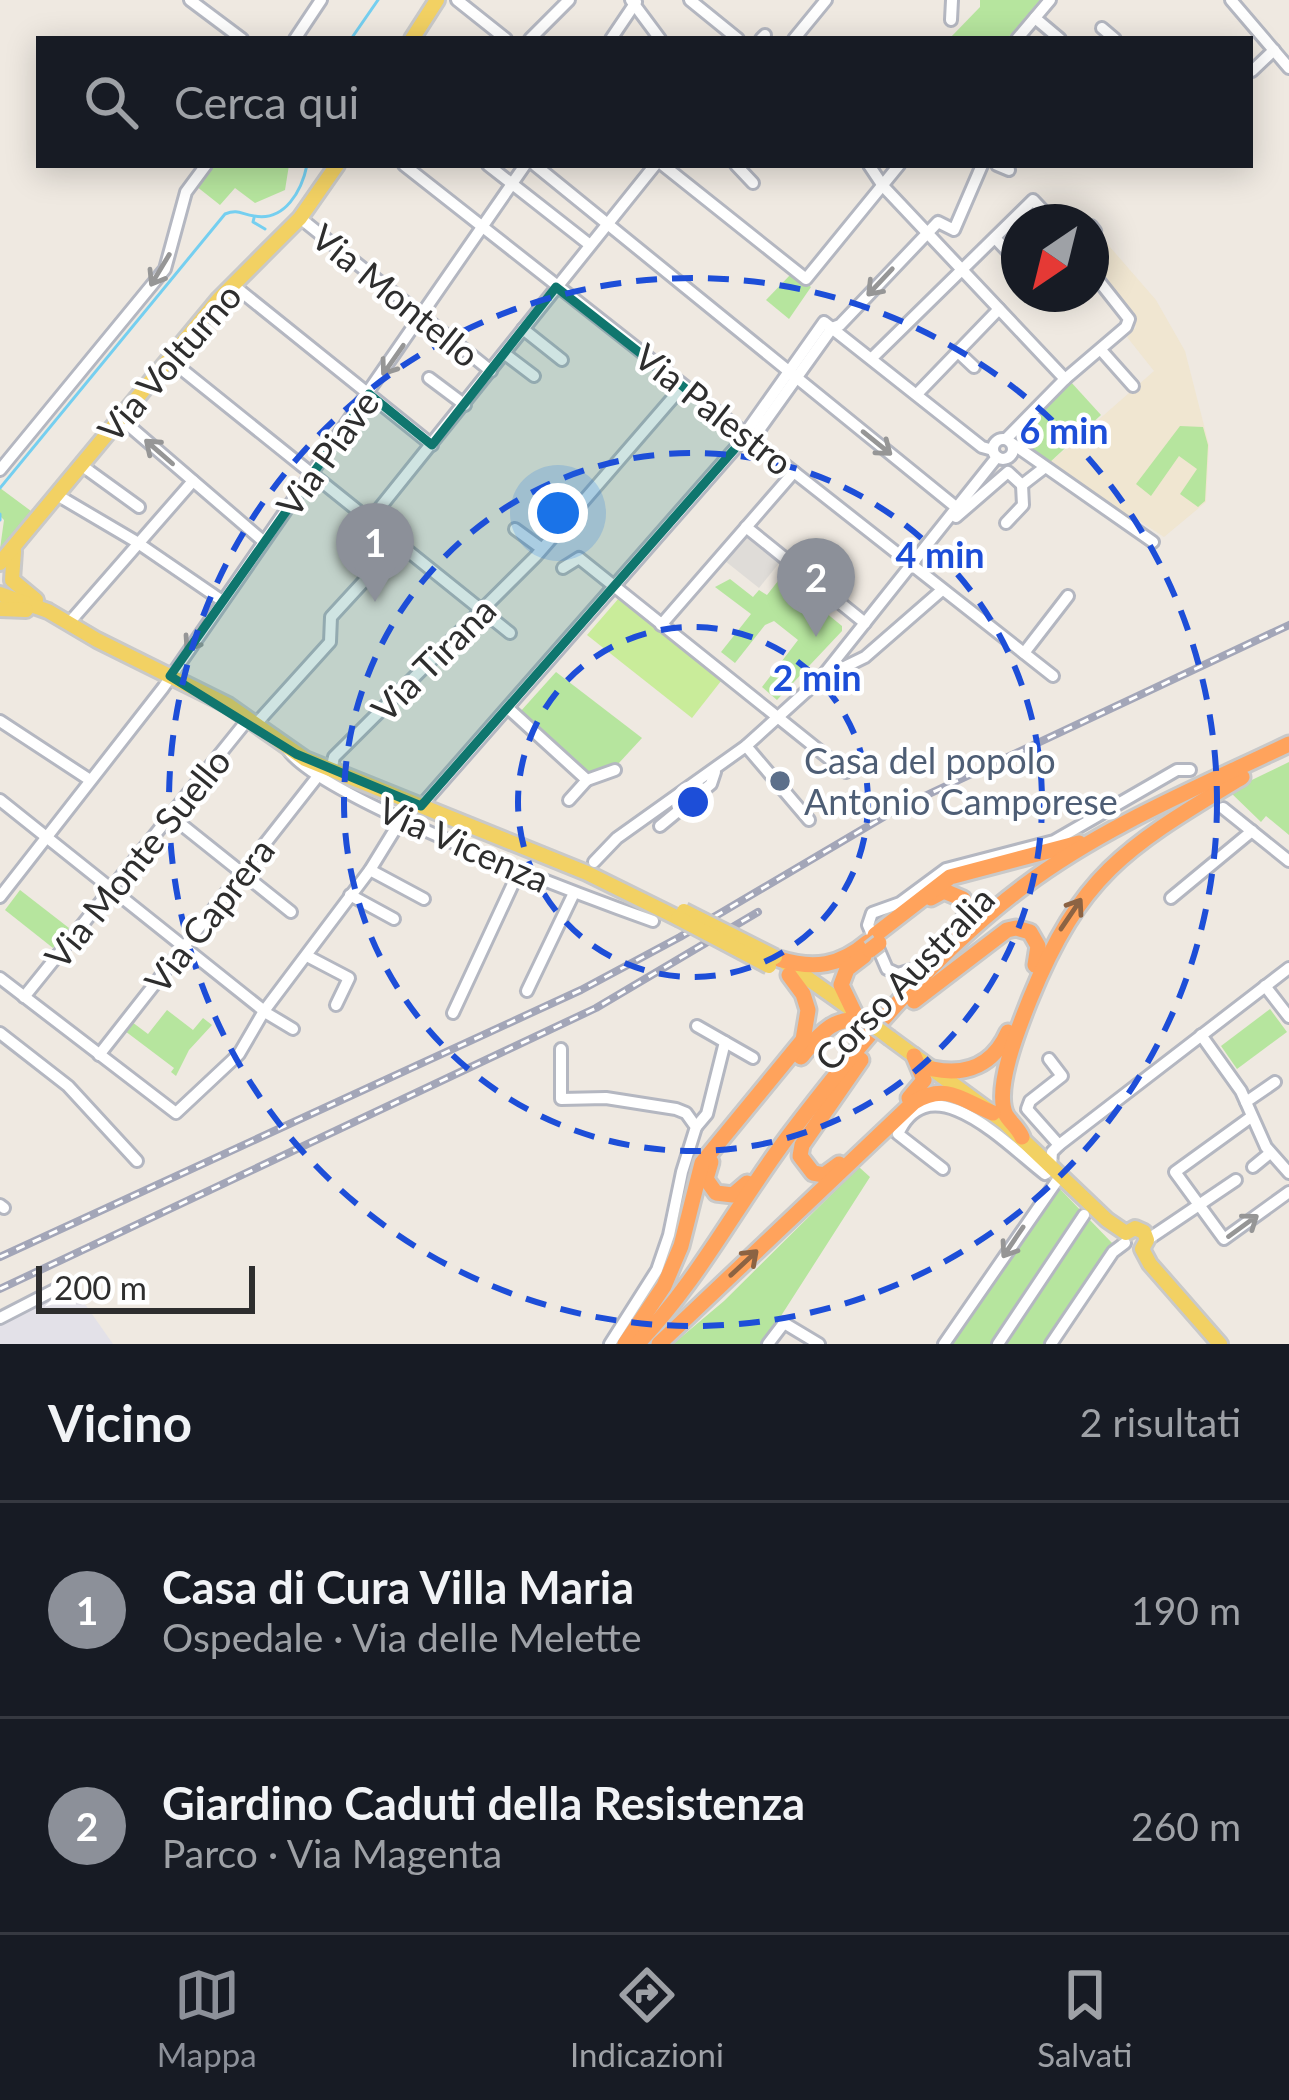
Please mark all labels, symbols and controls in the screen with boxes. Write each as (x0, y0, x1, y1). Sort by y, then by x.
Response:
search box (36, 36, 1253, 168)
icon: search (78, 69, 144, 135)
text: Cerca qui (174, 75, 359, 129)
north arrow (1001, 204, 1109, 312)
street label: Via Montello (303, 214, 489, 376)
one-way arrow (148, 252, 172, 287)
one-way arrow (867, 267, 895, 296)
street label: Via Volturno (88, 274, 250, 450)
street label: Via Palestro (626, 334, 802, 484)
one-way arrow (381, 342, 406, 376)
street label: Via Piave (267, 381, 387, 525)
text: 6 min (1019, 408, 1109, 452)
one-way arrow (860, 429, 892, 456)
one-way arrow (145, 439, 175, 467)
your location (528, 483, 588, 543)
pin: 1 (336, 503, 414, 602)
text: 4 min (895, 532, 985, 576)
pin: 2 (777, 538, 855, 637)
street label: Via Tirana (362, 588, 504, 730)
one-way arrow (184, 619, 208, 653)
text: 2 min (772, 655, 862, 699)
place label: Casa del popolo Antonio Camporese (804, 738, 1118, 823)
street label: Via Monte Suello (35, 739, 239, 977)
marker: Casa del popolo Antonio Camporese (767, 768, 793, 794)
centre of rings (672, 781, 714, 823)
street label: Via Vicenza (372, 787, 556, 901)
street label: Via Caprera (135, 829, 283, 1001)
street label: Corso Australia (805, 877, 1003, 1079)
one-way arrow (1058, 898, 1083, 931)
one-way arrow (1226, 1213, 1259, 1239)
one-way arrow (1001, 1224, 1026, 1258)
one-way arrow (729, 1250, 758, 1278)
scale bar (36, 1260, 255, 1313)
text: 200 m (54, 1267, 147, 1307)
text: Vicino (48, 1392, 192, 1453)
text: 2 risultati (1080, 1399, 1241, 1445)
text: Casa di Cura Villa Maria (162, 1560, 634, 1614)
text: 1 (76, 1587, 98, 1633)
text: 190 m (1131, 1587, 1241, 1633)
text: Ospedale · Via delle Melette (162, 1614, 642, 1660)
text: Giardino Caduti della Resistenza (162, 1776, 805, 1830)
text: 2 (76, 1803, 98, 1849)
text: 260 m (1131, 1803, 1241, 1849)
text: Parco · Via Magenta (162, 1830, 502, 1876)
tab: Mappa (157, 1962, 257, 2074)
tab: Indicazioni (570, 1962, 724, 2074)
tab: Salvati (1037, 1962, 1132, 2074)

